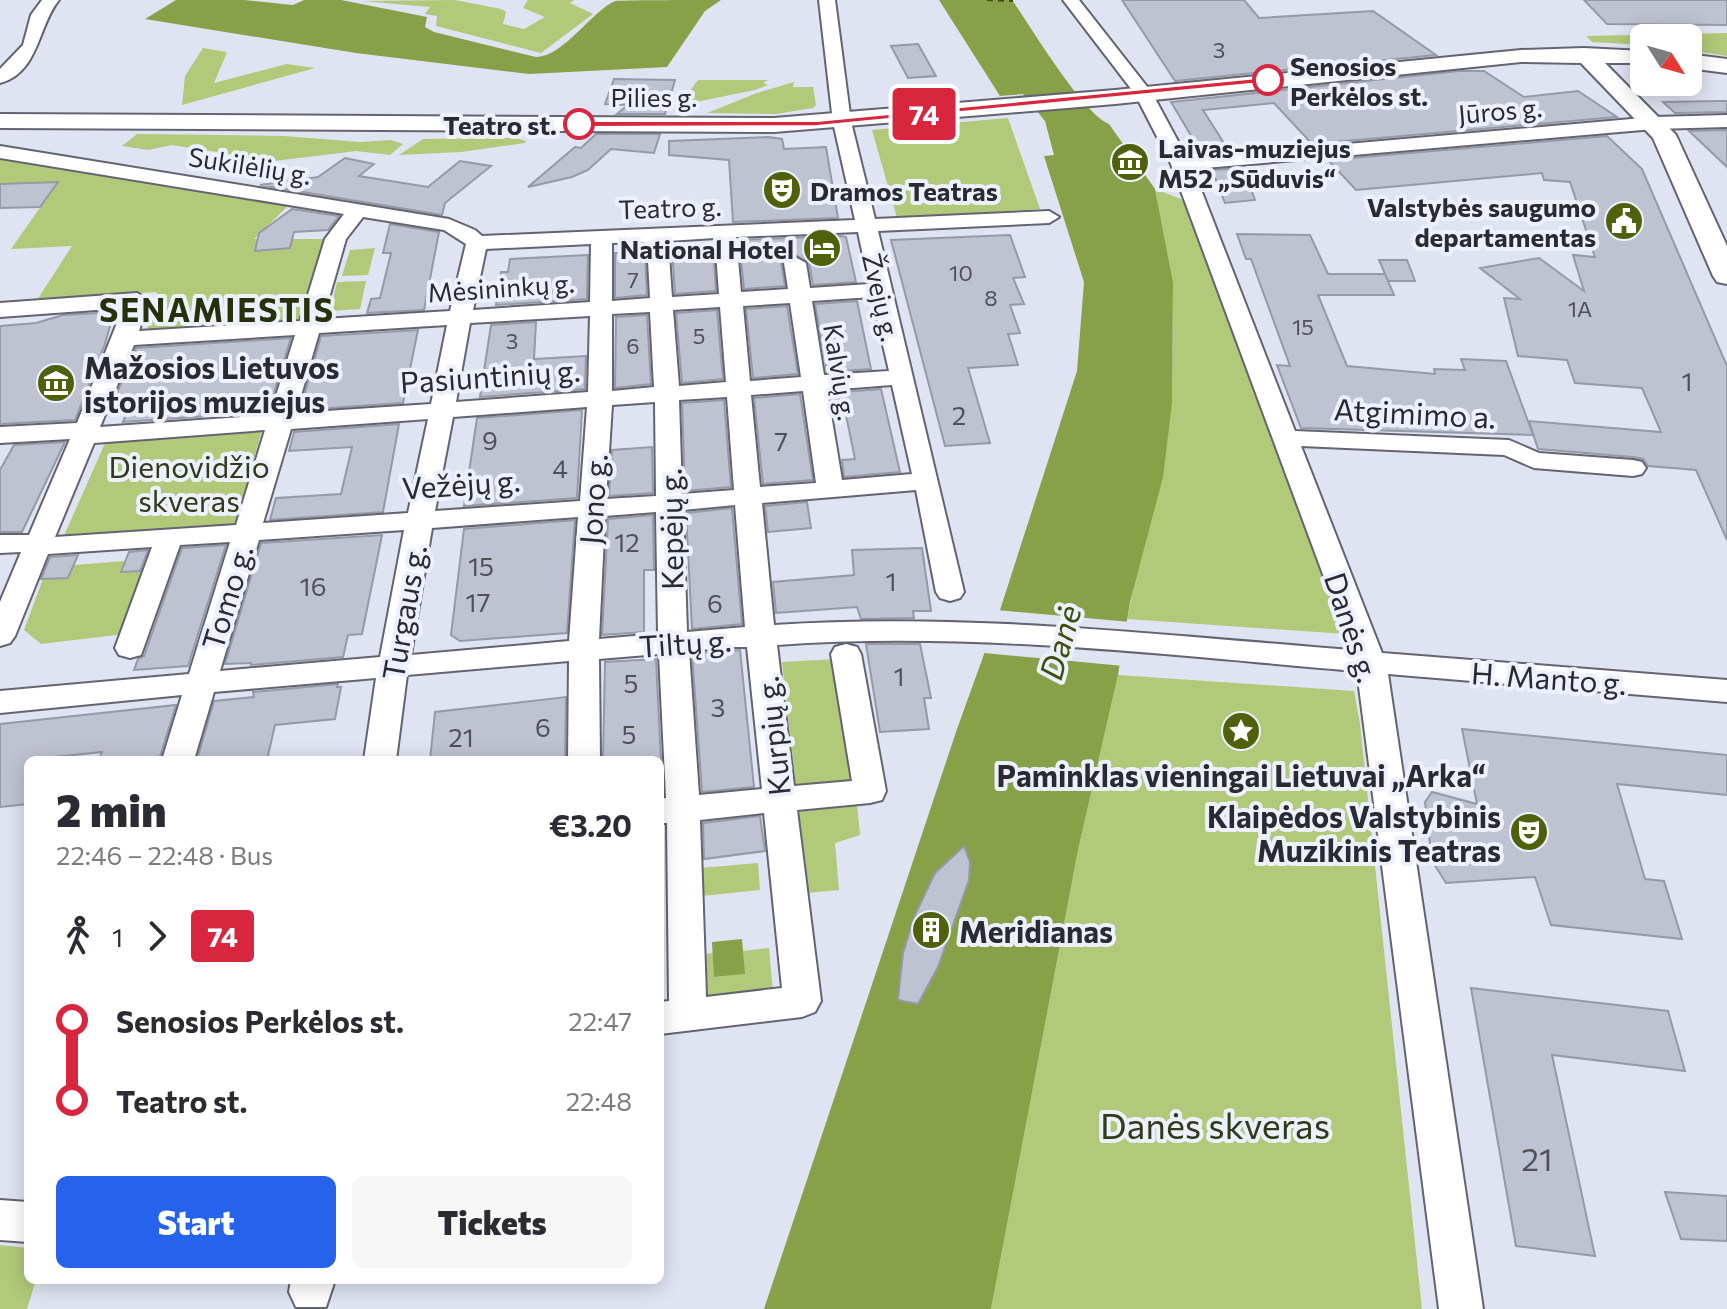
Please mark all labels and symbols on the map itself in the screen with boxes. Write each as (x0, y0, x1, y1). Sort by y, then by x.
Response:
north arrow (1630, 24, 1702, 96)
house number: 3 (1213, 36, 1225, 63)
place label: Senosios Perkėlos st. (1290, 50, 1428, 111)
marker: Senosios Perkėlos st. (1253, 65, 1283, 95)
street label: Pilies g. (610, 81, 698, 112)
line badge: 74 (888, 88, 960, 140)
street label: Jūros g. (1457, 91, 1543, 129)
place label: Teatro st. (443, 109, 557, 140)
marker: Teatro st. (564, 109, 594, 139)
place label: Laivas-muziejus M52 „Sūduvis“ (1158, 132, 1351, 193)
street label: Sukilėlių g. (186, 140, 314, 190)
museum icon: Laivas-muziejus M52 „Sūduvis“ (1109, 141, 1151, 183)
theatre icon: Dramos Teatras (761, 169, 803, 211)
place label: Dramos Teatras (810, 175, 998, 206)
street label: Teatro g. (618, 190, 722, 224)
place label: Valstybės saugumo departamentas (1367, 191, 1596, 252)
public building icon: Valstybės saugumo departamentas (1603, 200, 1645, 242)
hotel icon: National Hotel (801, 227, 843, 269)
place label: National Hotel (620, 233, 794, 264)
street label: Žvejų g. (857, 250, 907, 344)
house number: 10 (949, 259, 973, 286)
street label: Mėsininkų g. (426, 266, 576, 308)
house number: 7 (627, 266, 639, 293)
house number: 8 (984, 284, 998, 311)
district label: SENAMIESTIS (99, 289, 335, 329)
house number: 1A (1568, 295, 1592, 322)
house number: 15 (1292, 313, 1314, 340)
street label: Kalvių g. (818, 321, 864, 423)
house number: 5 (693, 322, 705, 349)
house number: 3 (506, 327, 518, 354)
house number: 6 (626, 332, 640, 359)
place label: Mažosios Lietuvos istorijos muziejus (84, 348, 340, 419)
street label: Pasiuntinių g. (399, 350, 581, 400)
museum icon: Mažosios Lietuvos istorijos muziejus (35, 362, 77, 404)
house number: 1 (1681, 365, 1693, 396)
street label: Atgimimo a. (1333, 389, 1497, 435)
house number: 2 (952, 399, 966, 430)
house number: 9 (482, 424, 498, 455)
house number: 7 (774, 425, 788, 456)
park label: Dienovidžio skveras (108, 447, 270, 518)
house number: 4 (552, 452, 568, 483)
street label: Jono g. (570, 452, 614, 546)
street label: Vežėjų g. (401, 460, 521, 506)
street label: Kepėjų g. (650, 468, 690, 590)
house number: 12 (614, 526, 640, 557)
street label: Tomo g. (193, 540, 259, 654)
street label: Turgaus g. (373, 541, 433, 683)
house number: 15 (468, 550, 494, 581)
house number: 1 (885, 565, 897, 596)
street label: Danės g. (1318, 567, 1388, 687)
house number: 16 (300, 570, 326, 601)
house number: 17 (466, 586, 490, 617)
house number: 6 (707, 587, 723, 618)
water label: Danė (1029, 600, 1089, 684)
street label: Tiltų g. (637, 620, 733, 664)
street label: H. Manto g. (1470, 653, 1628, 701)
house number: 1 (893, 660, 905, 691)
house number: 5 (624, 667, 638, 698)
street label: Kurpių g. (747, 674, 797, 798)
house number: 3 (711, 691, 725, 722)
place icon: Paminklas vieningai Lietuvai „Arka“ (1220, 710, 1262, 752)
house number: 6 (535, 711, 551, 742)
house number: 5 (622, 718, 636, 749)
house number: 21 (448, 721, 474, 752)
place label: Paminklas vieningai Lietuvai „Arka“ (996, 756, 1486, 793)
place label: Klaipėdos Valstybinis Muzikinis Teatras (1207, 797, 1501, 868)
theatre icon: Klaipėdos Valstybinis Muzikinis Teatras (1508, 811, 1550, 853)
building icon: Meridianas (910, 909, 952, 951)
place label: Meridianas (959, 912, 1113, 949)
park label: Danės skveras (1100, 1102, 1330, 1146)
house number: 21 (1521, 1138, 1553, 1178)

